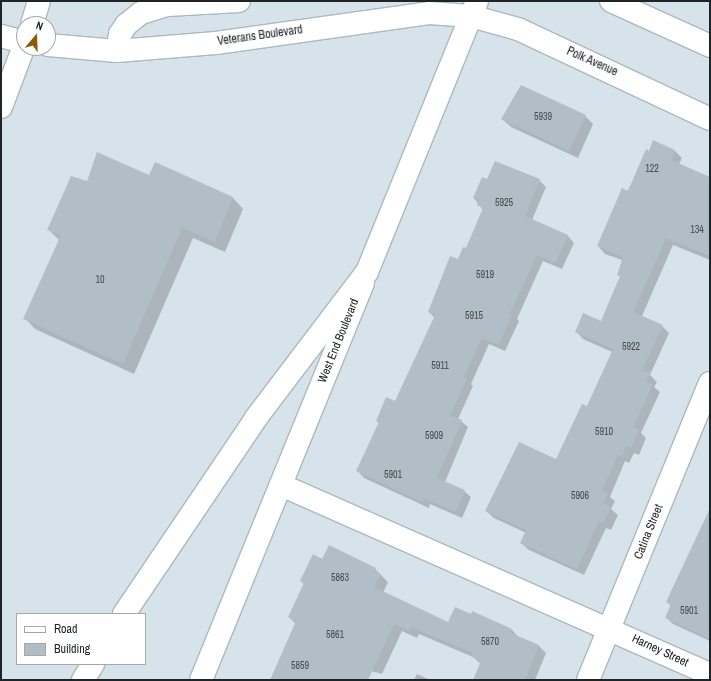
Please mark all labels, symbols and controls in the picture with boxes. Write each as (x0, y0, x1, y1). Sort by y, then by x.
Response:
north arrow (16, 16, 56, 56)
text: N (34, 18, 45, 33)
street label: Veterans Boulevard (216, 23, 304, 49)
street label: Polk Avenue (564, 44, 620, 80)
house number: 5939 (534, 111, 552, 123)
house number: 122 (645, 163, 659, 175)
house number: 5925 (495, 197, 513, 209)
house number: 134 (690, 224, 704, 236)
house number: 5919 (476, 269, 494, 281)
house number: 10 (95, 274, 105, 286)
street label: West End Boulevard (316, 297, 362, 385)
house number: 5915 (465, 310, 483, 322)
house number: 5922 (622, 341, 640, 353)
house number: 5911 (431, 360, 449, 372)
house number: 5910 (595, 426, 613, 438)
house number: 5909 (425, 430, 443, 442)
house number: 5901 (384, 469, 402, 481)
house number: 5906 (571, 490, 589, 502)
street label: Catina Street (631, 502, 667, 562)
house number: 5863 (331, 572, 349, 584)
house number: 5901 (680, 605, 698, 617)
legend (16, 613, 146, 665)
text: Road (54, 621, 78, 637)
house number: 5861 (326, 629, 344, 641)
street label: Harney Street (629, 632, 691, 670)
house number: 5870 (481, 636, 499, 648)
text: Building (54, 641, 90, 657)
house number: 5859 (291, 660, 309, 672)

